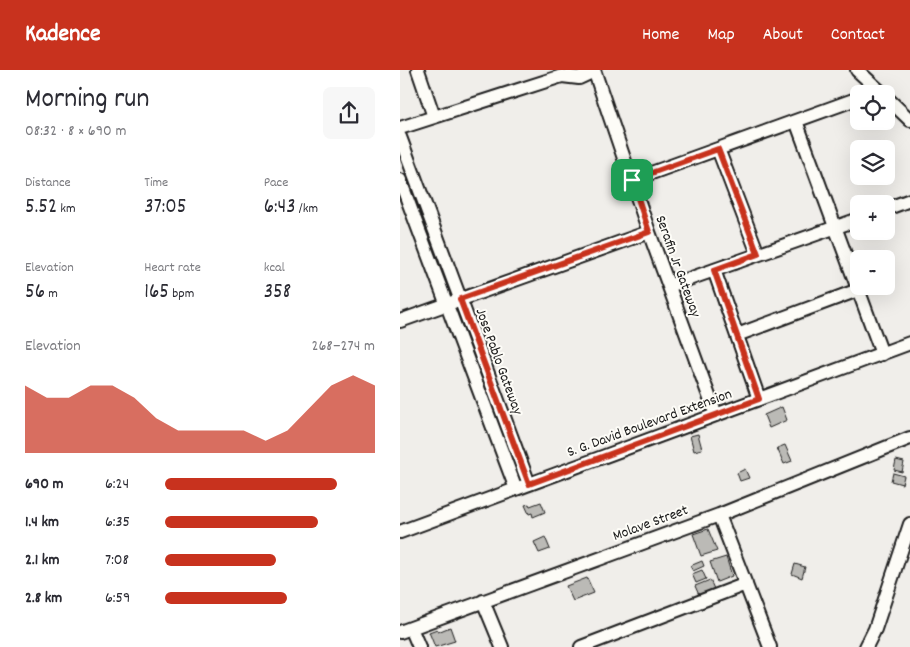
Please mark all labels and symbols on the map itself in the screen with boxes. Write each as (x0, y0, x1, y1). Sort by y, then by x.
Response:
pin (611, 159, 653, 201)
street label: Serafin Jr Gateway (648, 213, 706, 322)
street label: Jose Pablo Gateway (469, 305, 528, 419)
street label: S. G. David Boulevard Extension (564, 384, 735, 464)
street label: Molave Street (610, 500, 692, 548)

